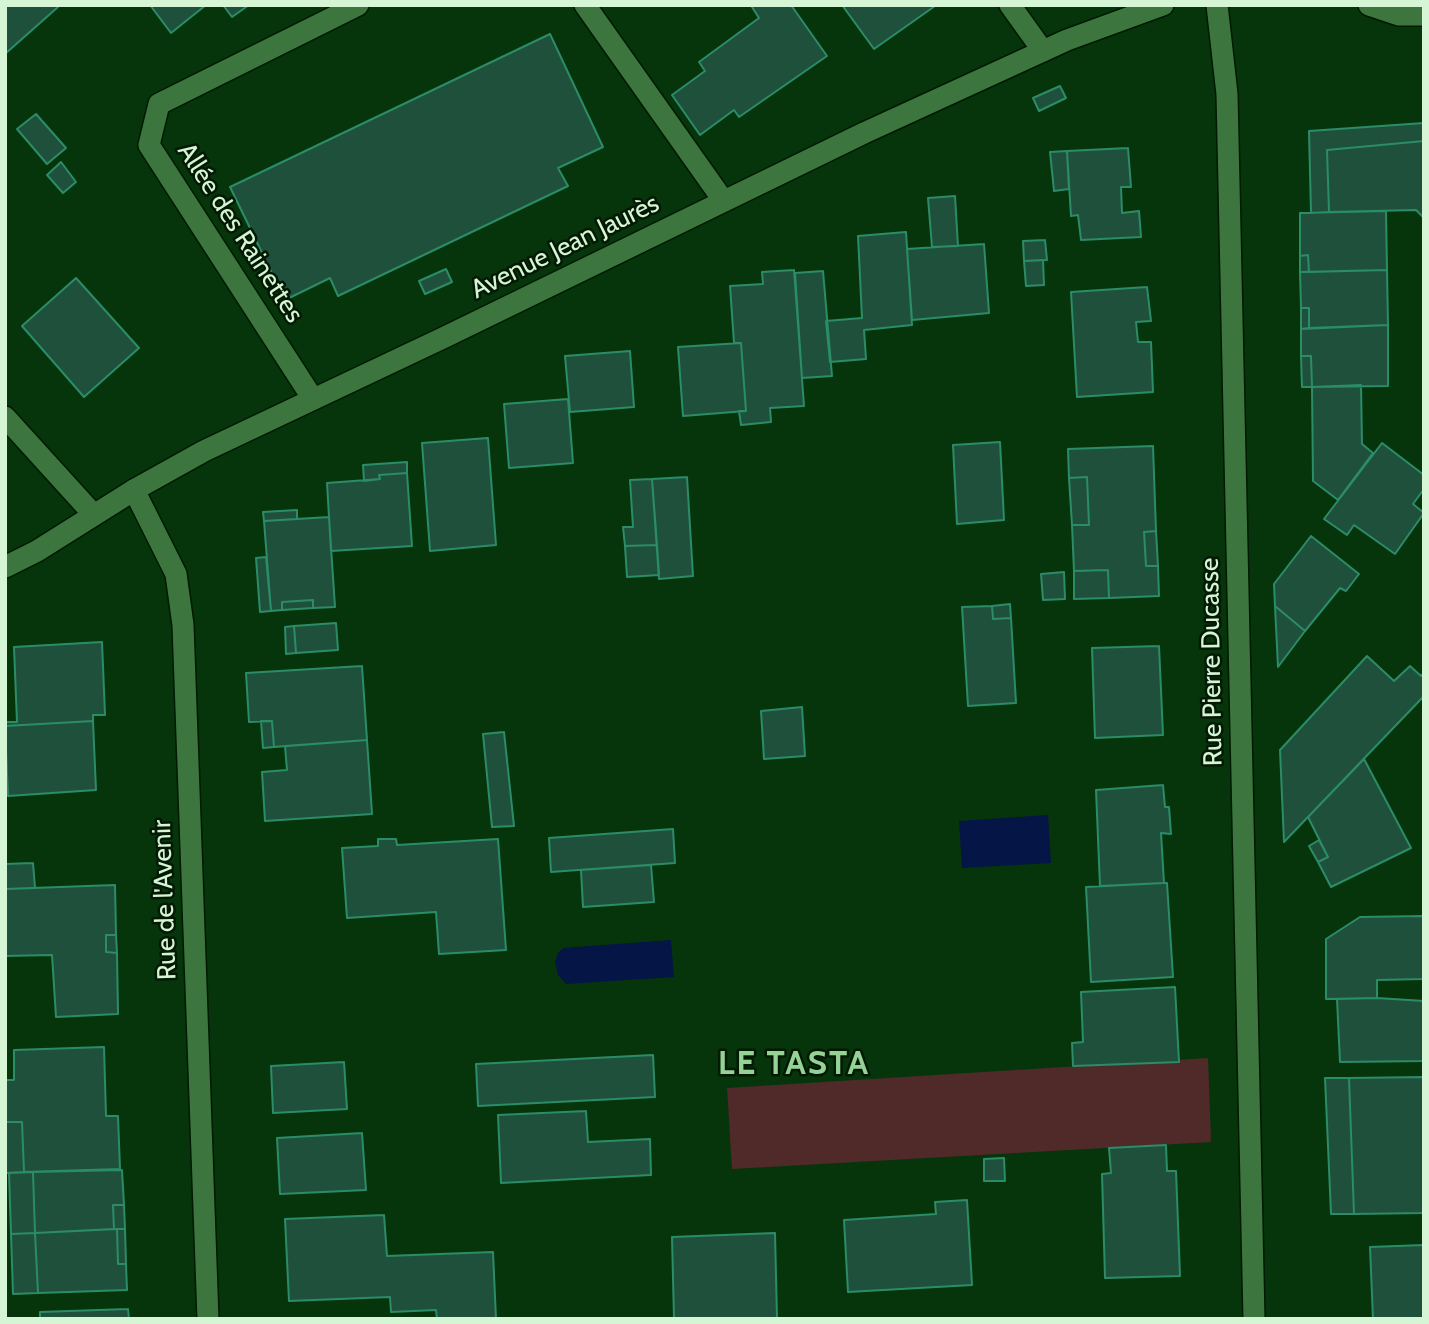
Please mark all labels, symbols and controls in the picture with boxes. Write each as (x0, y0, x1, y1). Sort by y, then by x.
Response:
street label: Allée des Rainettes (170, 137, 310, 329)
street label: Avenue Jean Jaurès (466, 188, 664, 306)
street label: Rue Pierre Ducasse (1195, 558, 1229, 766)
street label: Rue de l'Avenir (147, 819, 183, 981)
district label: LE TASTA (719, 1044, 869, 1084)

